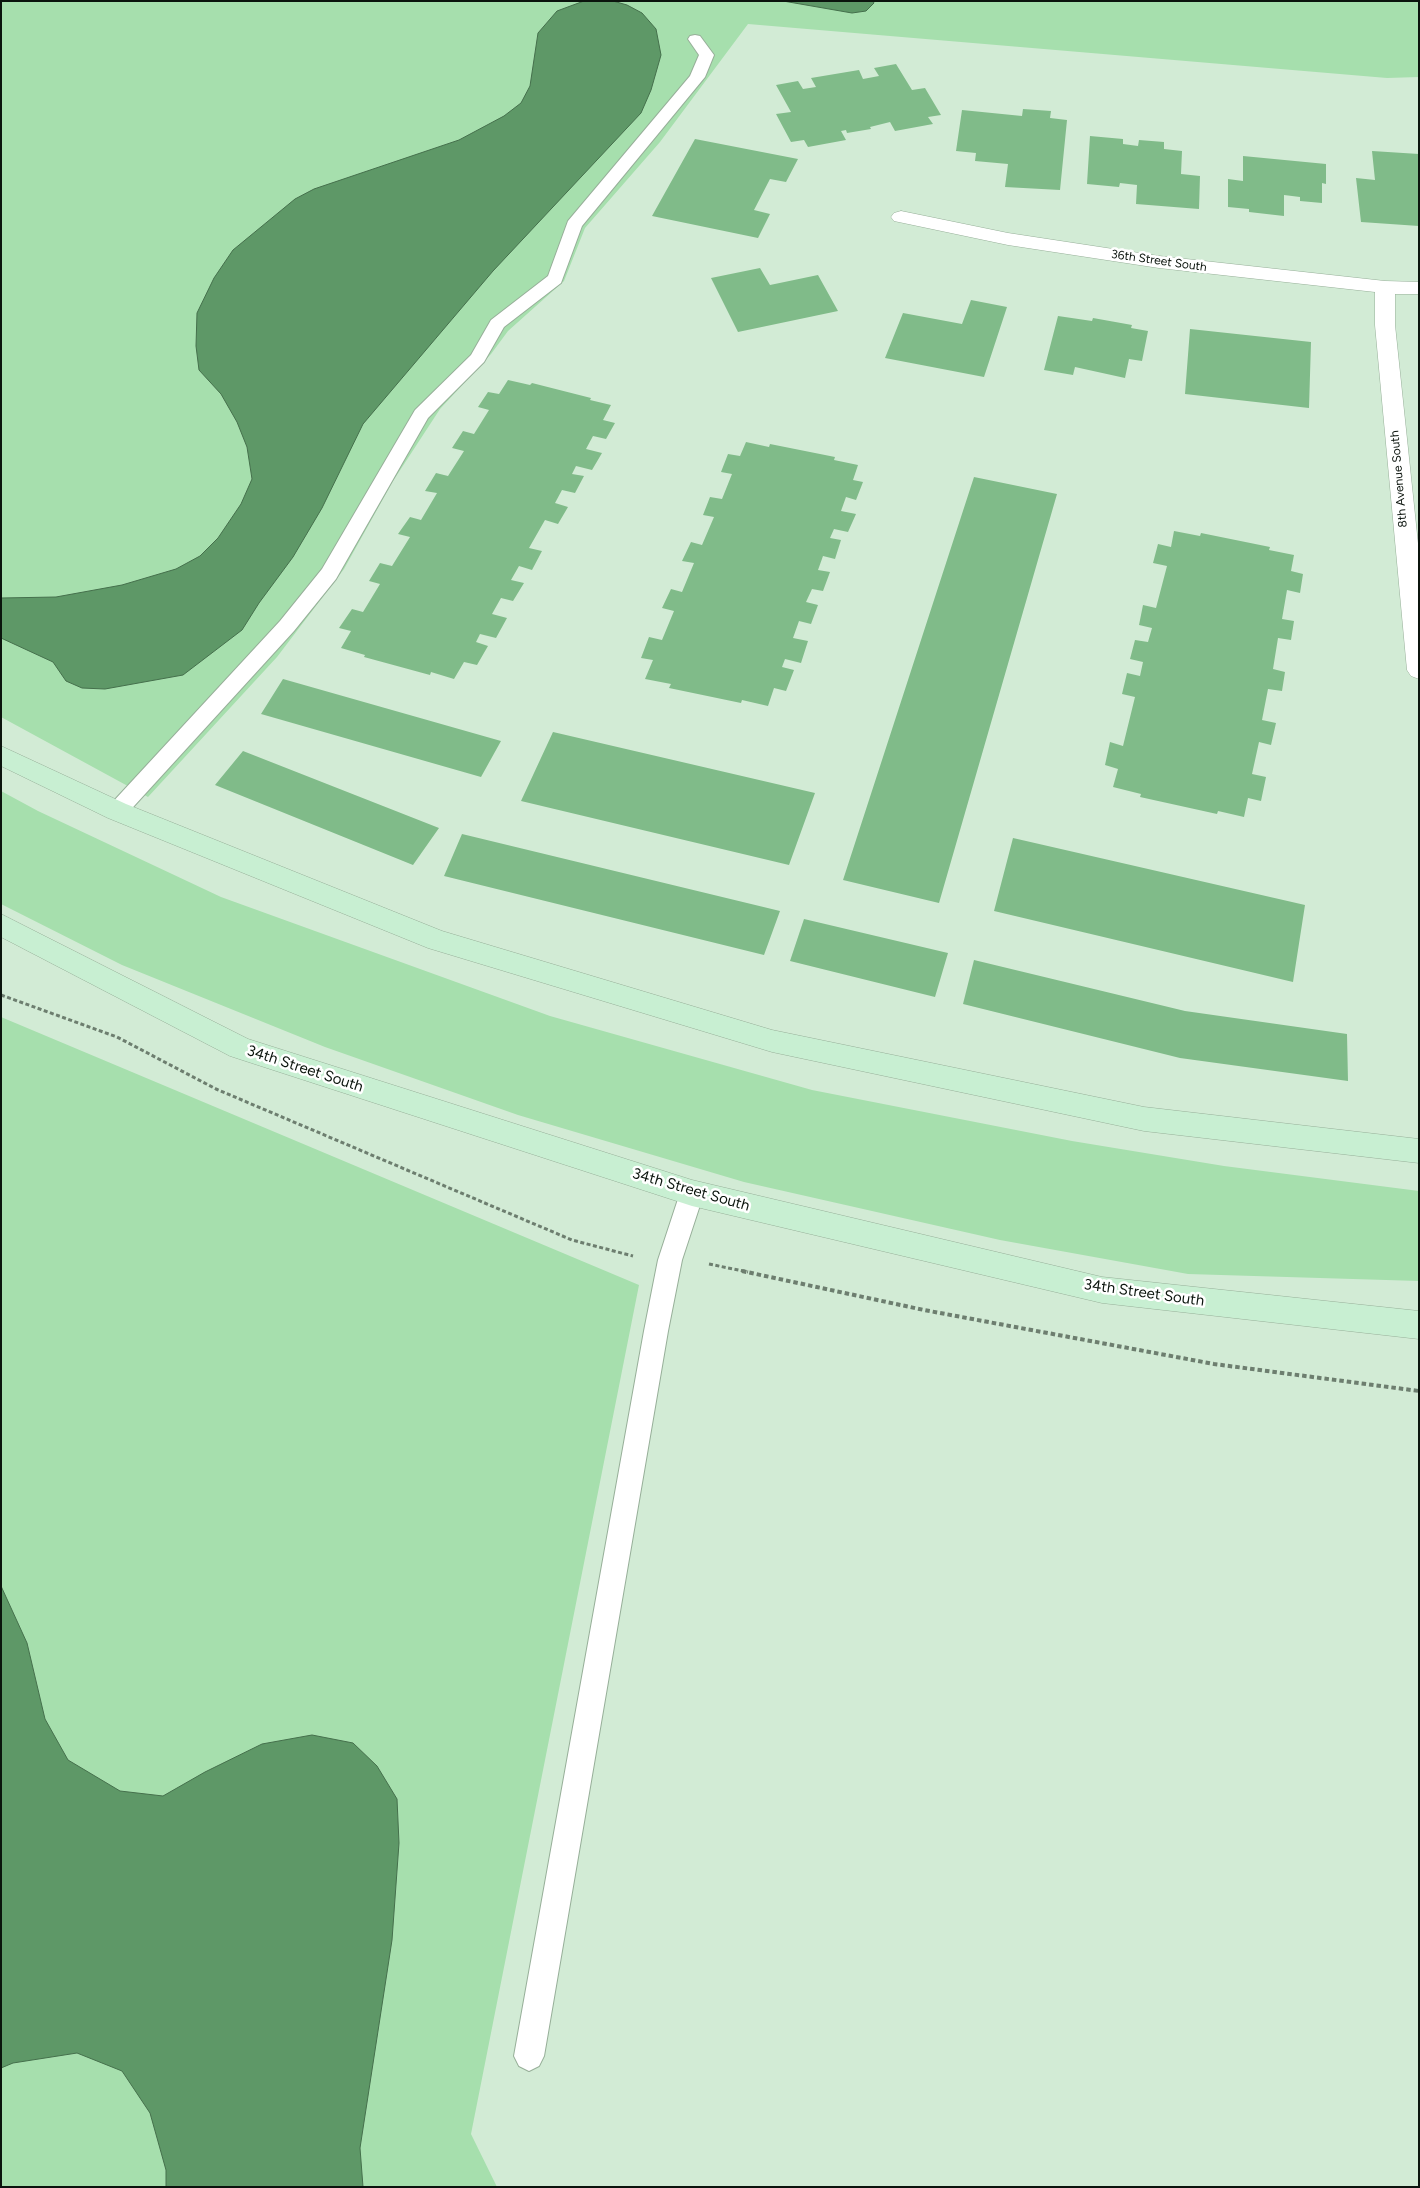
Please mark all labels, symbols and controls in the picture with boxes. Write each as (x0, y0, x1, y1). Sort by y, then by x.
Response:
street label: 36th Street South (1110, 247, 1208, 275)
street label: 8th Avenue South (1388, 430, 1410, 528)
street label: 34th Street South (245, 1042, 365, 1096)
street label: 34th Street South (630, 1165, 752, 1215)
street label: 34th Street South (1083, 1276, 1205, 1310)

